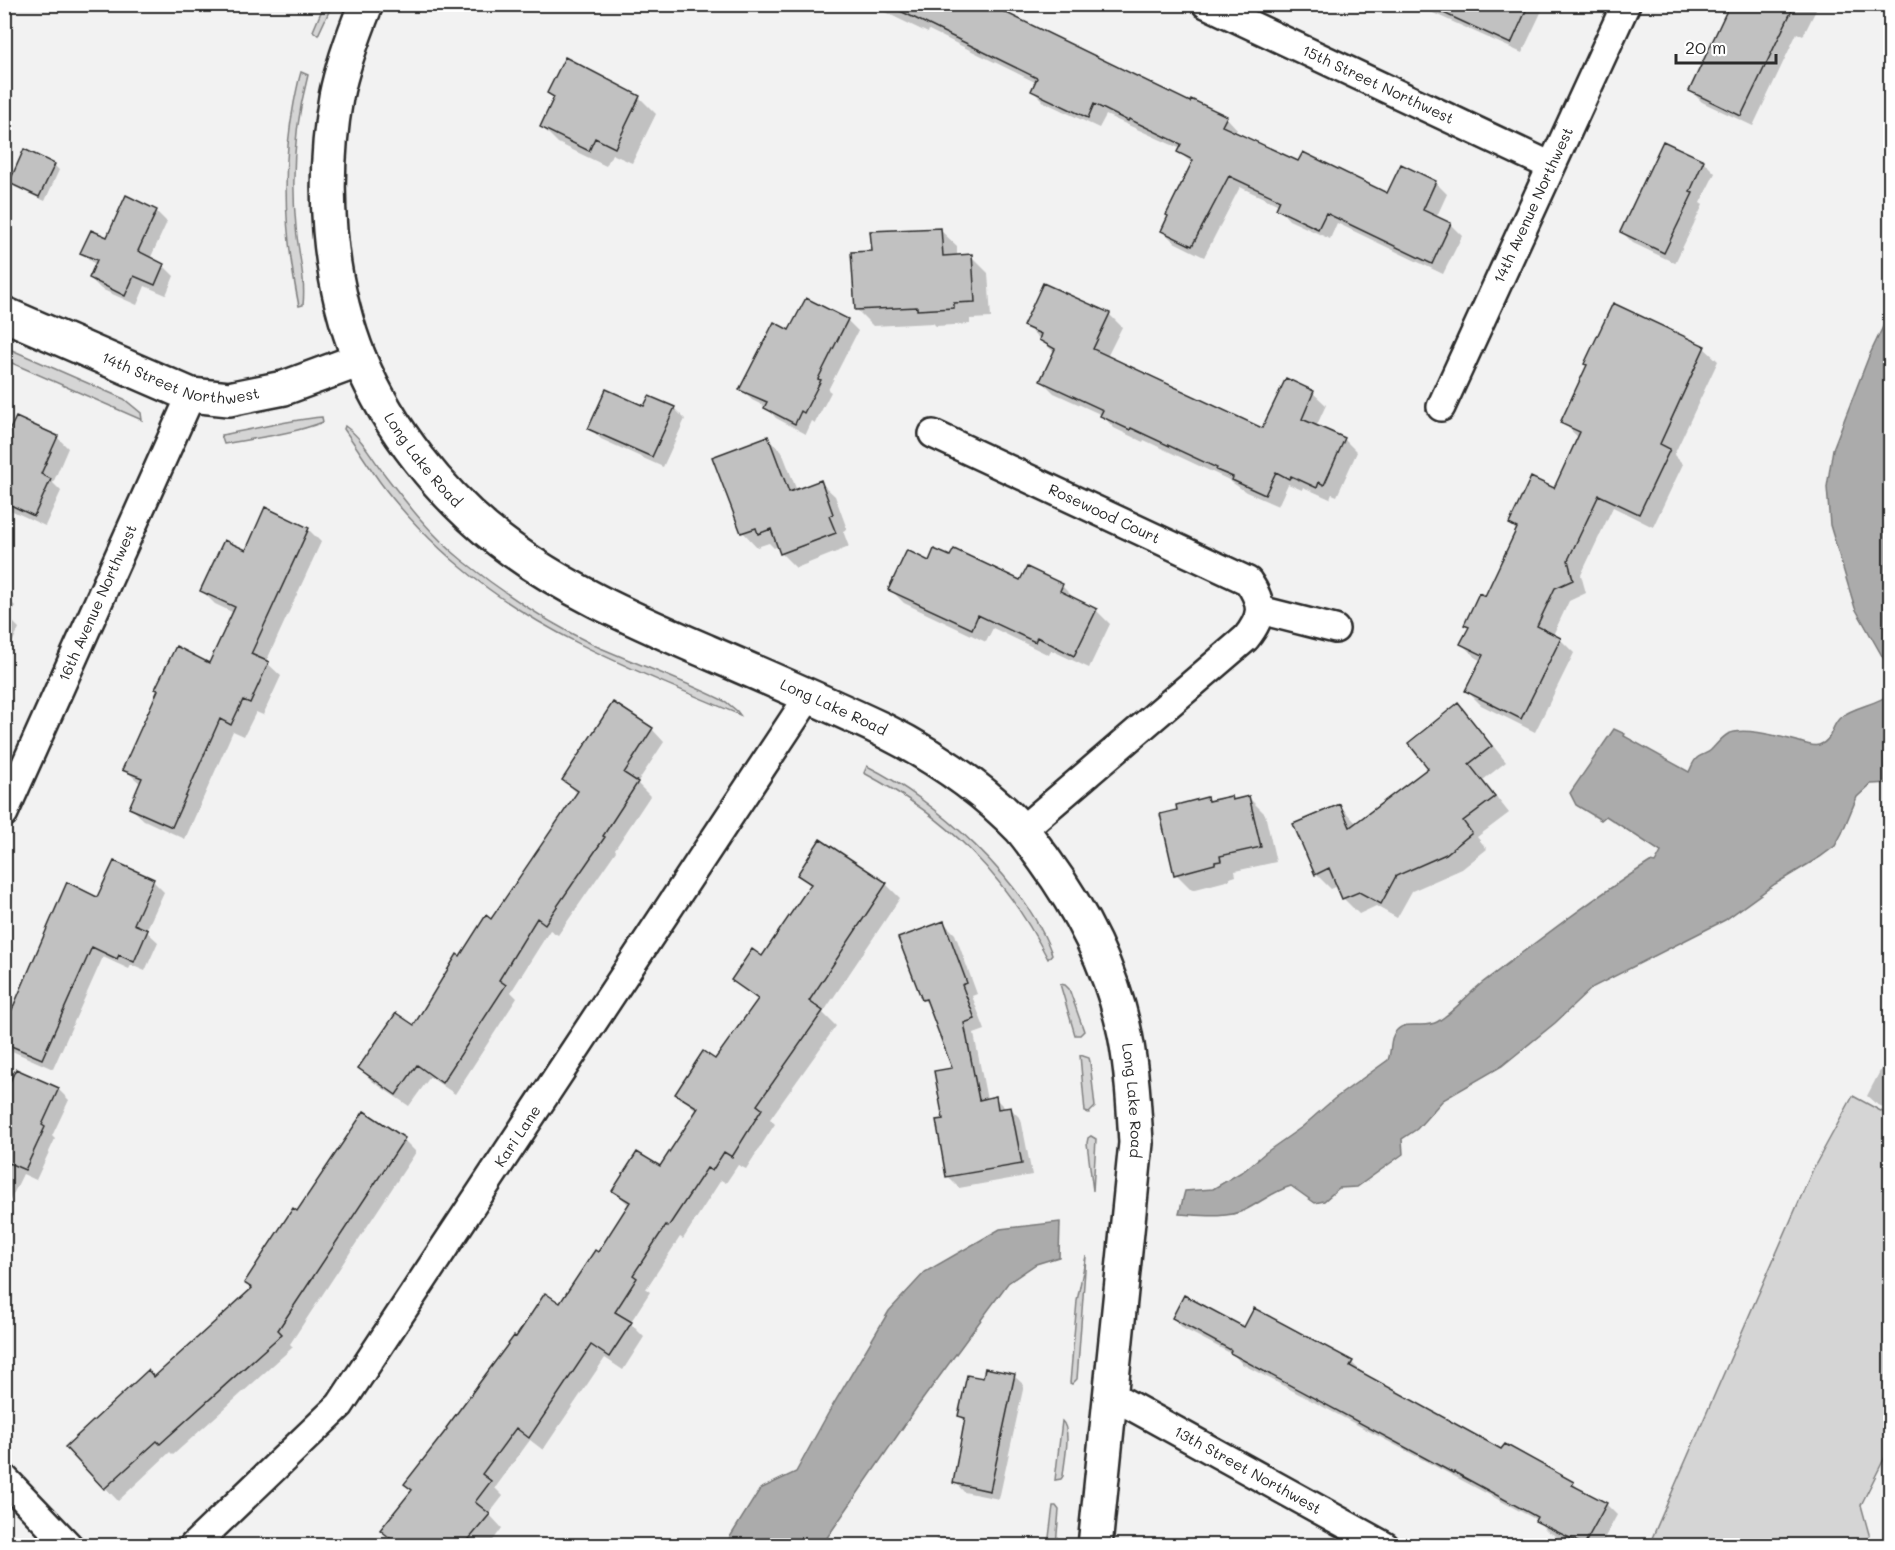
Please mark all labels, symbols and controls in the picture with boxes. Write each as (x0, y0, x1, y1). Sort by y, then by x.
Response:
scale bar (1676, 27, 1776, 65)
text: 20 m (1685, 35, 1726, 59)
street label: 15th Street Northwest (1299, 40, 1458, 128)
street label: 14th Avenue Northwest (1488, 124, 1577, 286)
street label: 14th Street Northwest (99, 347, 261, 409)
street label: Long Lake Road (380, 409, 467, 511)
street label: Rosewood Court (1046, 478, 1164, 548)
street label: 16th Avenue Northwest (53, 521, 141, 684)
street label: Long Lake Road (777, 674, 891, 740)
street label: Long Lake Road (1118, 1041, 1147, 1159)
street label: Kari Lane (489, 1101, 545, 1170)
street label: 13th Street Northwest (1171, 1421, 1325, 1518)

